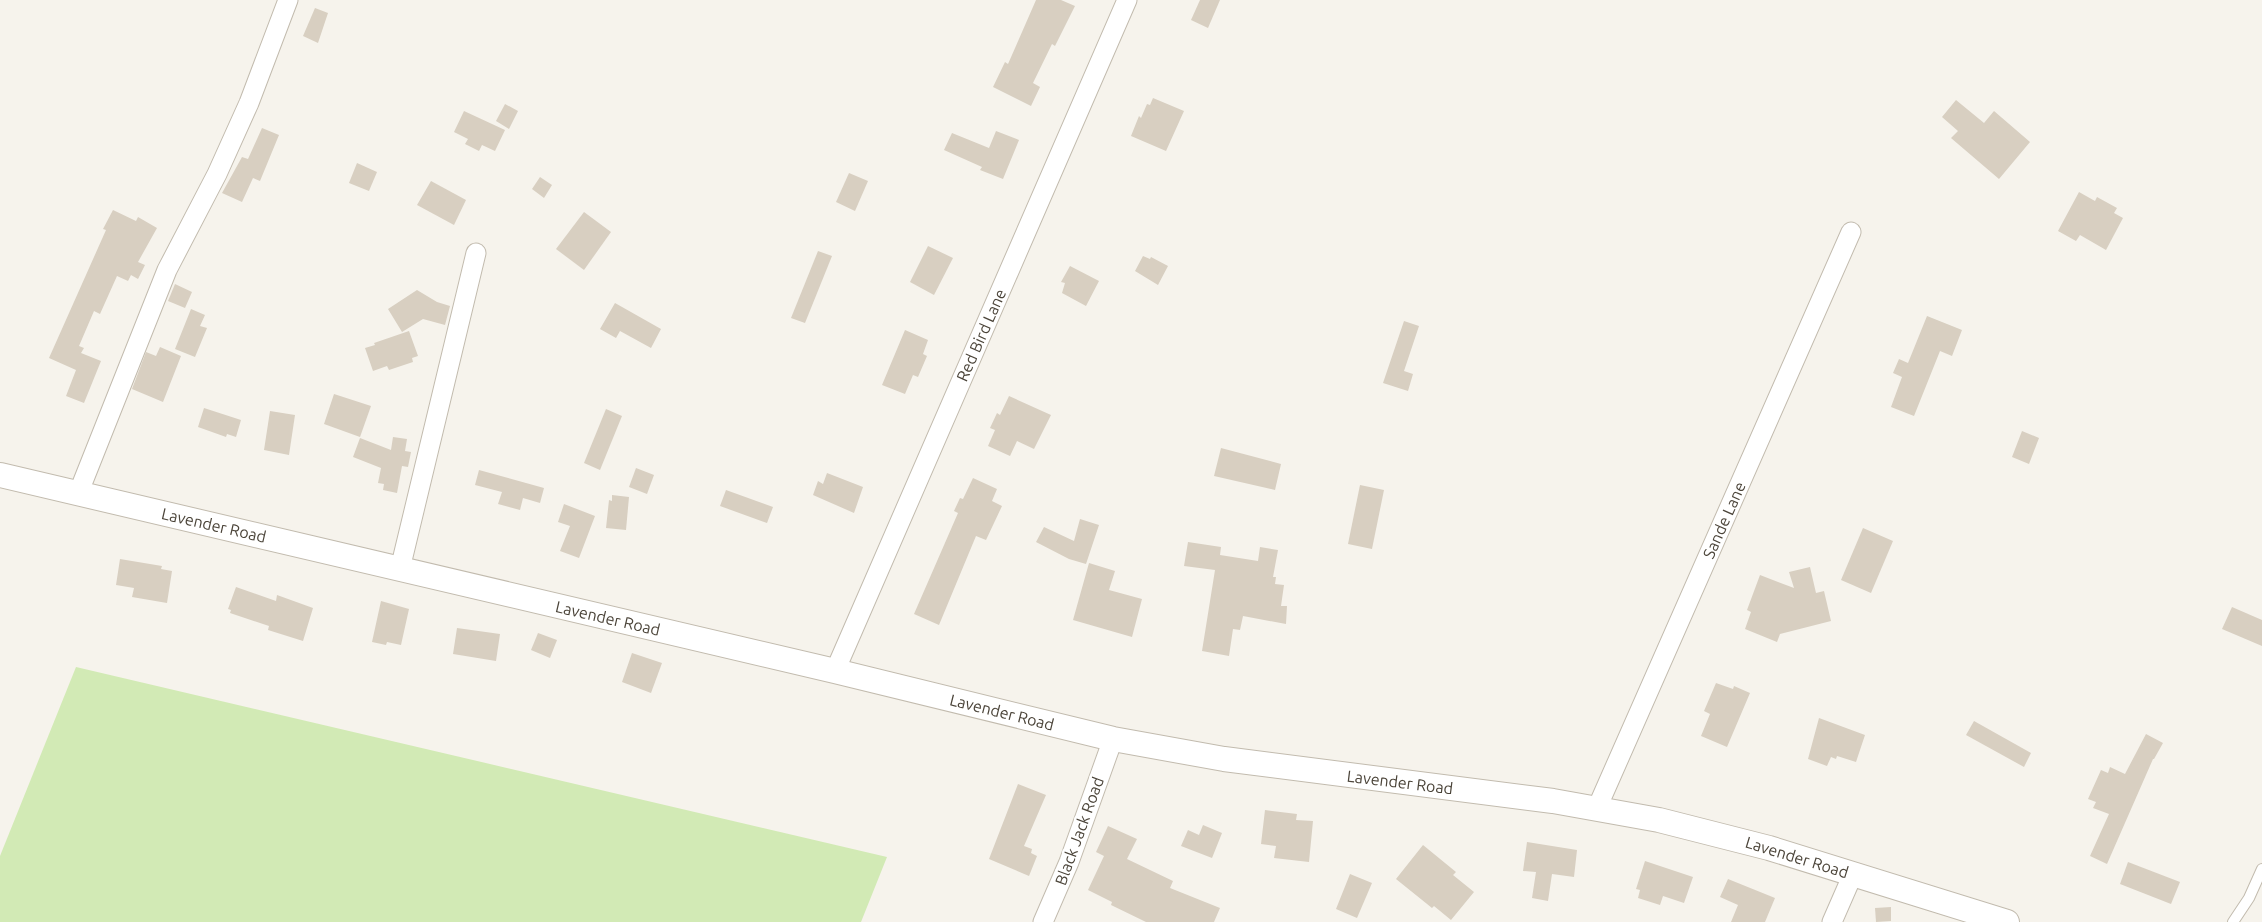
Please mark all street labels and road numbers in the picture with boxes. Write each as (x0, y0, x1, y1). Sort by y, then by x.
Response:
street label: Red Bird Lane (953, 286, 1009, 384)
street label: Sande Lane (1699, 479, 1749, 561)
street label: Lavender Road (160, 504, 268, 546)
street label: Lavender Road (554, 597, 662, 639)
street label: Lavender Road (948, 690, 1056, 734)
street label: Lavender Road (1346, 767, 1454, 797)
street label: Black Jack Road (1051, 774, 1107, 888)
street label: Lavender Road (1743, 833, 1851, 881)

